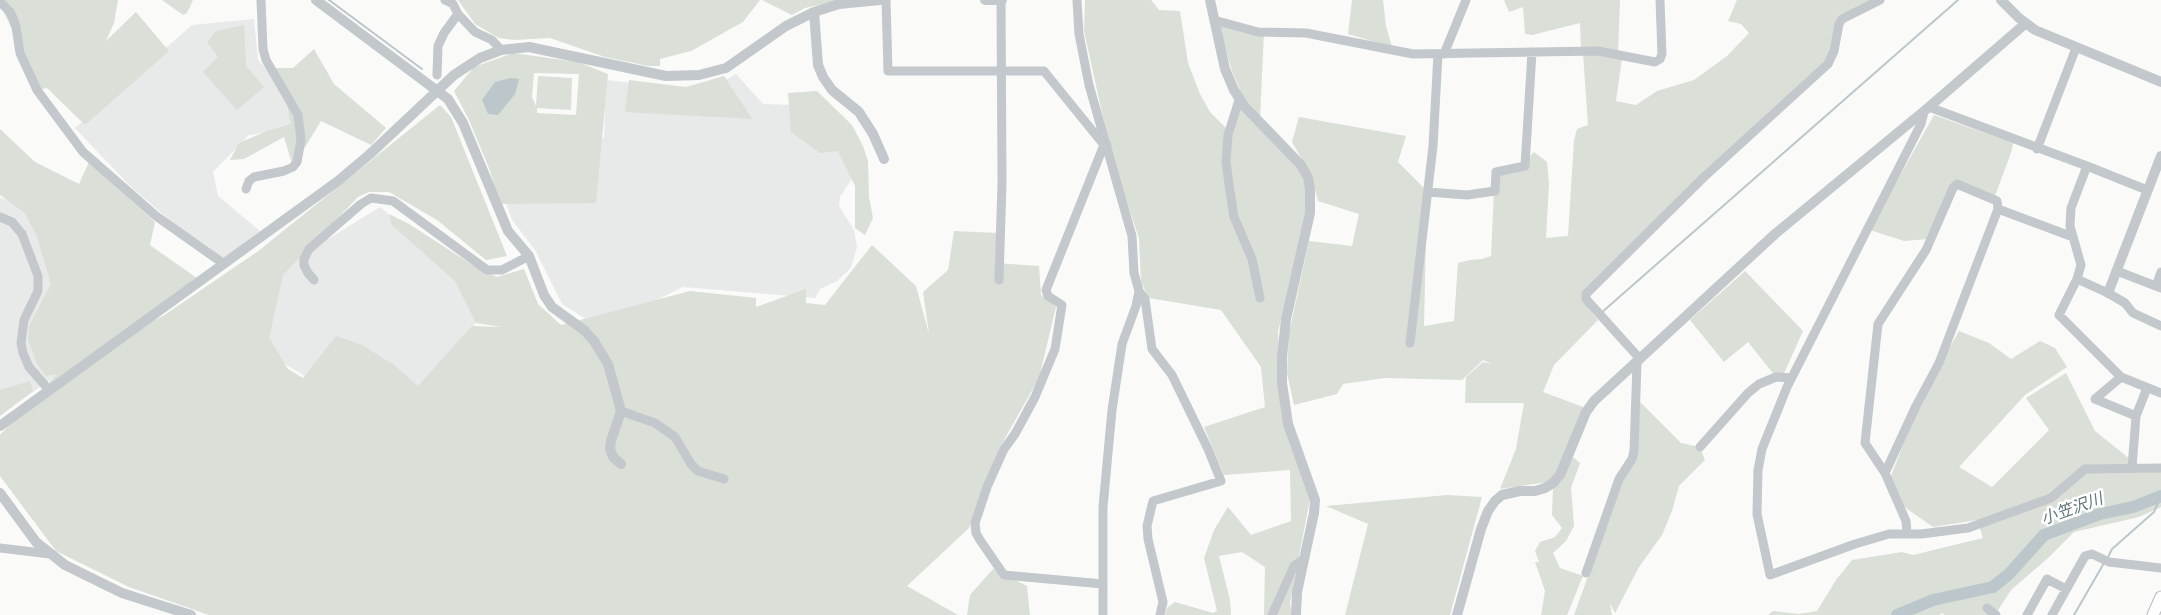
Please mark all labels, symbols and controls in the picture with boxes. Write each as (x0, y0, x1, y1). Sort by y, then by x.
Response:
water label: 小笠沢川 (2039, 489, 2105, 529)

